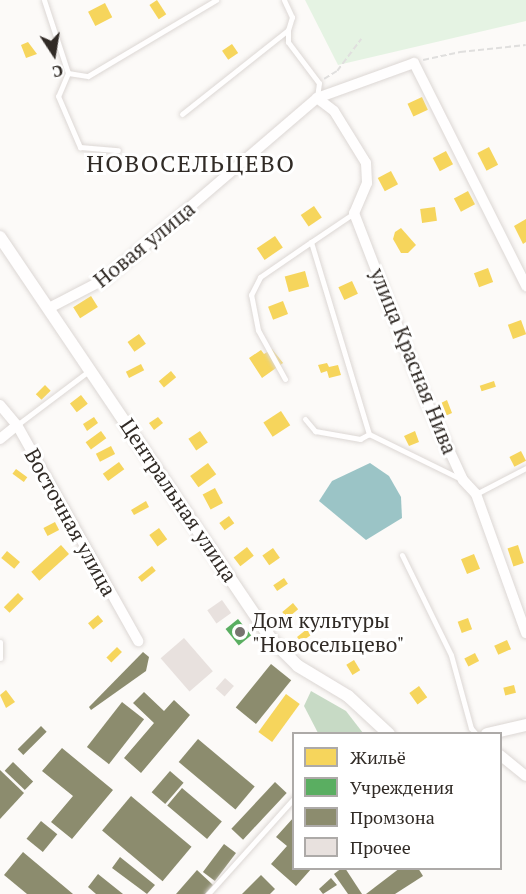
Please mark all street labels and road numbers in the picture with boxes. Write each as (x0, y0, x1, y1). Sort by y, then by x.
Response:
street label: Новая улица (88, 196, 200, 292)
street label: улица Красная Нива (365, 264, 463, 458)
street label: Центральная улица (115, 414, 243, 586)
street label: Восточная улица (20, 444, 122, 600)

